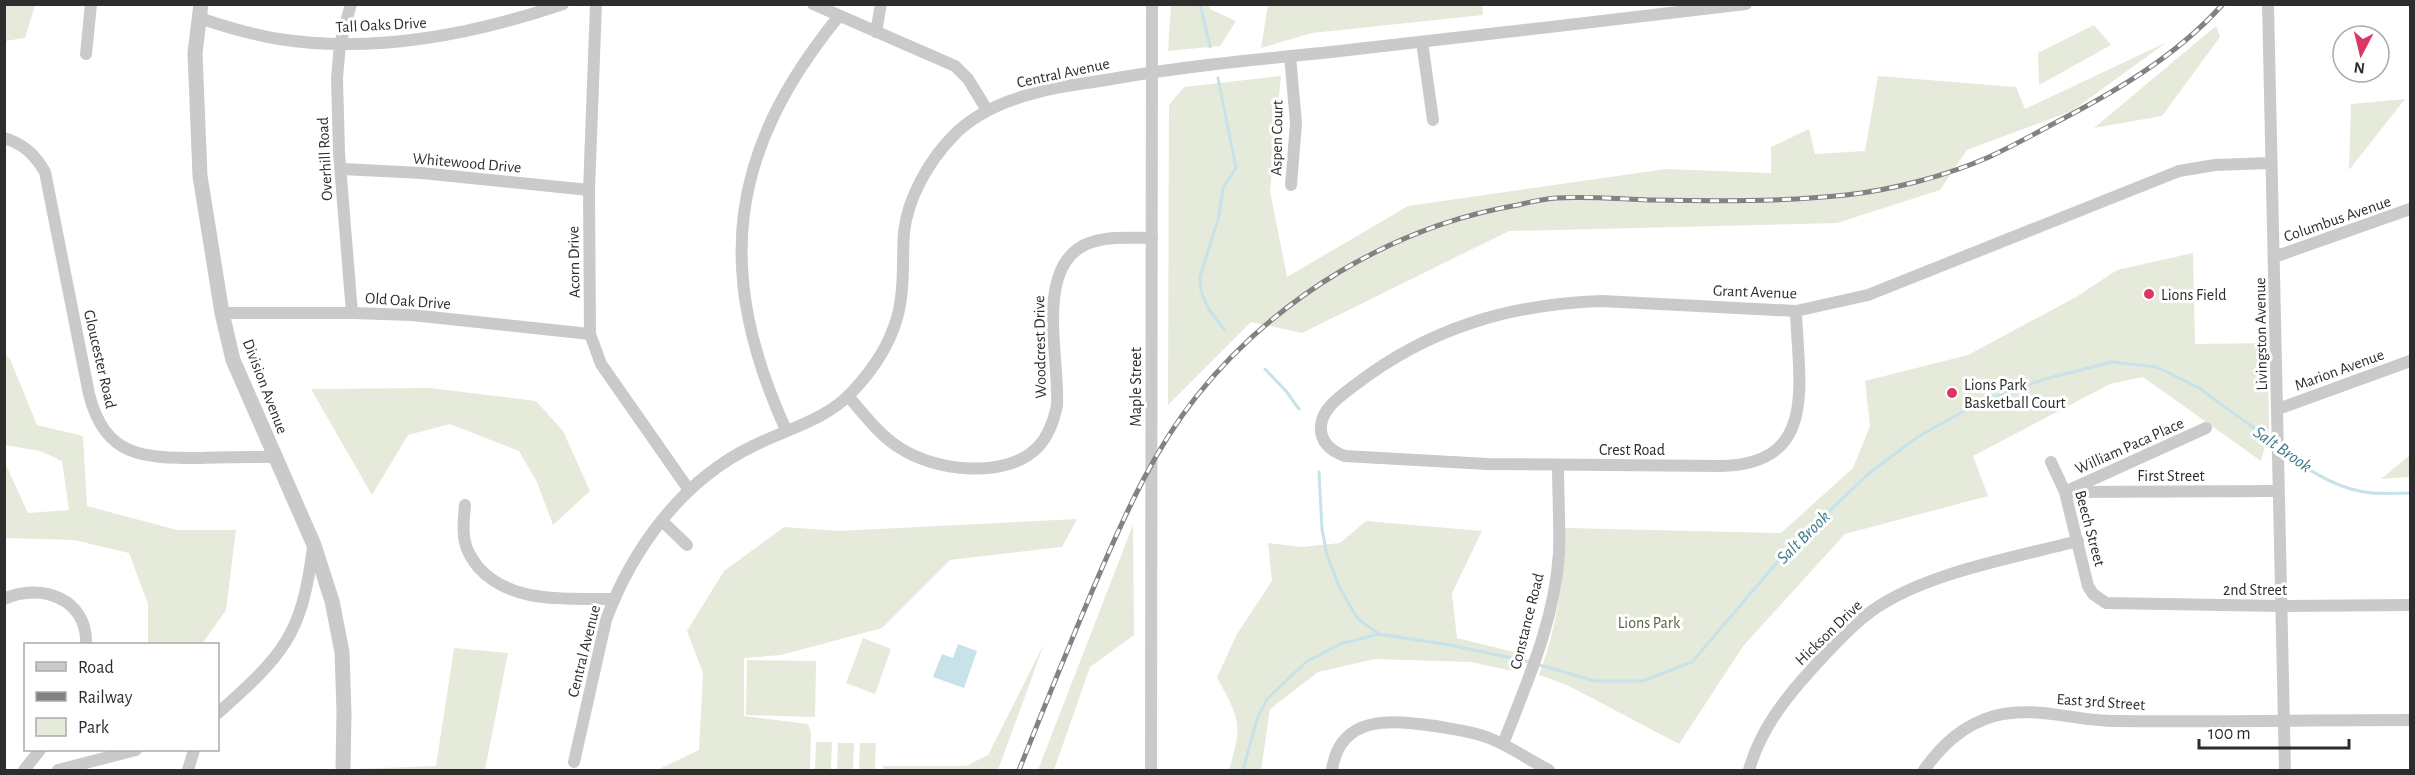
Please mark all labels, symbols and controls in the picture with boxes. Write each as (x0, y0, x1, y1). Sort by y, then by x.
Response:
street label: Tall Oaks Drive (335, 15, 427, 35)
north arrow (2331, 24, 2391, 84)
street label: Central Avenue (1015, 55, 1111, 91)
text: N (2353, 59, 2366, 77)
street label: Aspen Court (1268, 100, 1286, 176)
street label: Overhill Road (315, 117, 335, 201)
street label: Whitewood Drive (412, 150, 522, 176)
street label: Columbus Avenue (2282, 193, 2393, 245)
street label: Acorn Drive (565, 226, 583, 298)
street label: Livingston Avenue (2252, 277, 2270, 391)
street label: Grant Avenue (1713, 283, 1797, 301)
marker: Lions Field (2142, 287, 2156, 301)
place label: Lions Field (2161, 287, 2226, 303)
street label: Old Oak Drive (365, 290, 451, 312)
street label: Woodcrest Drive (1031, 295, 1049, 399)
street label: Gloucester Road (81, 308, 119, 410)
street label: Division Avenue (240, 337, 290, 436)
street label: Marion Avenue (2292, 346, 2386, 394)
street label: Maple Street (1128, 347, 1144, 427)
place label: Lions Park Basketball Court (1964, 377, 2066, 411)
marker: Lions Park Basketball Court (1945, 386, 1959, 400)
street label: William Paca Place (2073, 415, 2186, 477)
water label: Salt Brook (2250, 423, 2315, 476)
street label: Crest Road (1599, 442, 1665, 458)
street label: First Street (2137, 468, 2205, 484)
street label: Beech Street (2072, 489, 2108, 568)
water label: Salt Brook (1774, 508, 1834, 568)
street label: Constance Road (1507, 572, 1547, 671)
street label: 2nd Street (2223, 582, 2287, 598)
street label: Hickson Drive (1792, 597, 1865, 668)
street label: Central Avenue (565, 604, 603, 699)
park label: Lions Park (1618, 615, 1681, 631)
legend (24, 643, 219, 751)
text: Road (78, 659, 114, 677)
text: Railway (78, 689, 133, 707)
street label: East 3rd Street (2056, 691, 2146, 713)
scale bar (2199, 712, 2349, 750)
text: Park (78, 719, 110, 737)
text: 100 m (2208, 725, 2251, 743)

